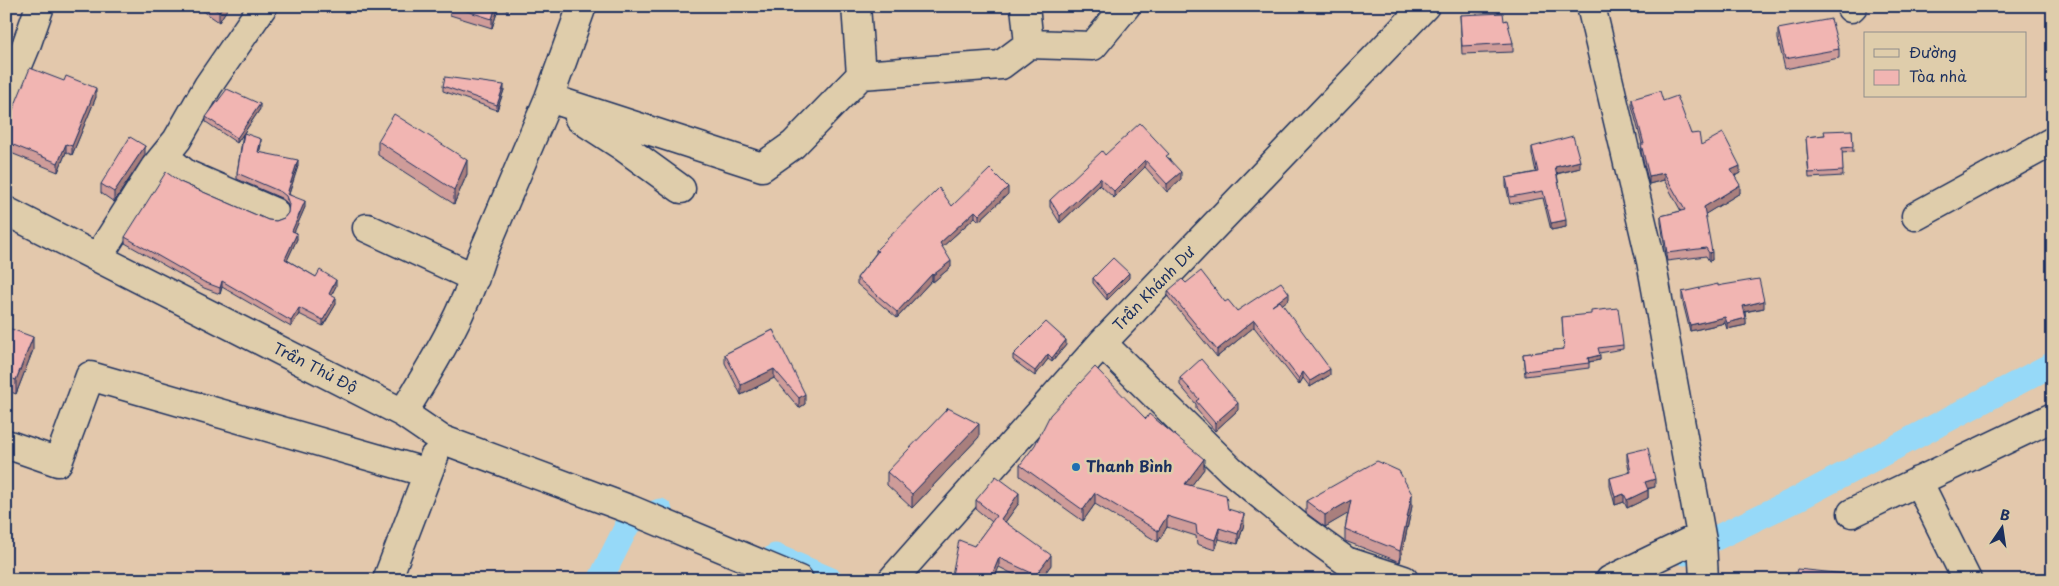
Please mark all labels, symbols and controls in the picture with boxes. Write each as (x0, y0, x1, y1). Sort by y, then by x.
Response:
legend (1864, 32, 2026, 98)
text: Đường (1909, 40, 1957, 63)
text: Tòa nhà (1909, 64, 1967, 87)
street label: Trần Khánh Dư (1107, 240, 1200, 335)
street label: Trần Thủ Độ (270, 336, 362, 398)
place label: Thanh Bình (1086, 454, 1172, 477)
marker: Thanh Bình (1070, 461, 1082, 473)
north arrow (1976, 504, 2026, 554)
text: B (1998, 504, 2012, 526)

